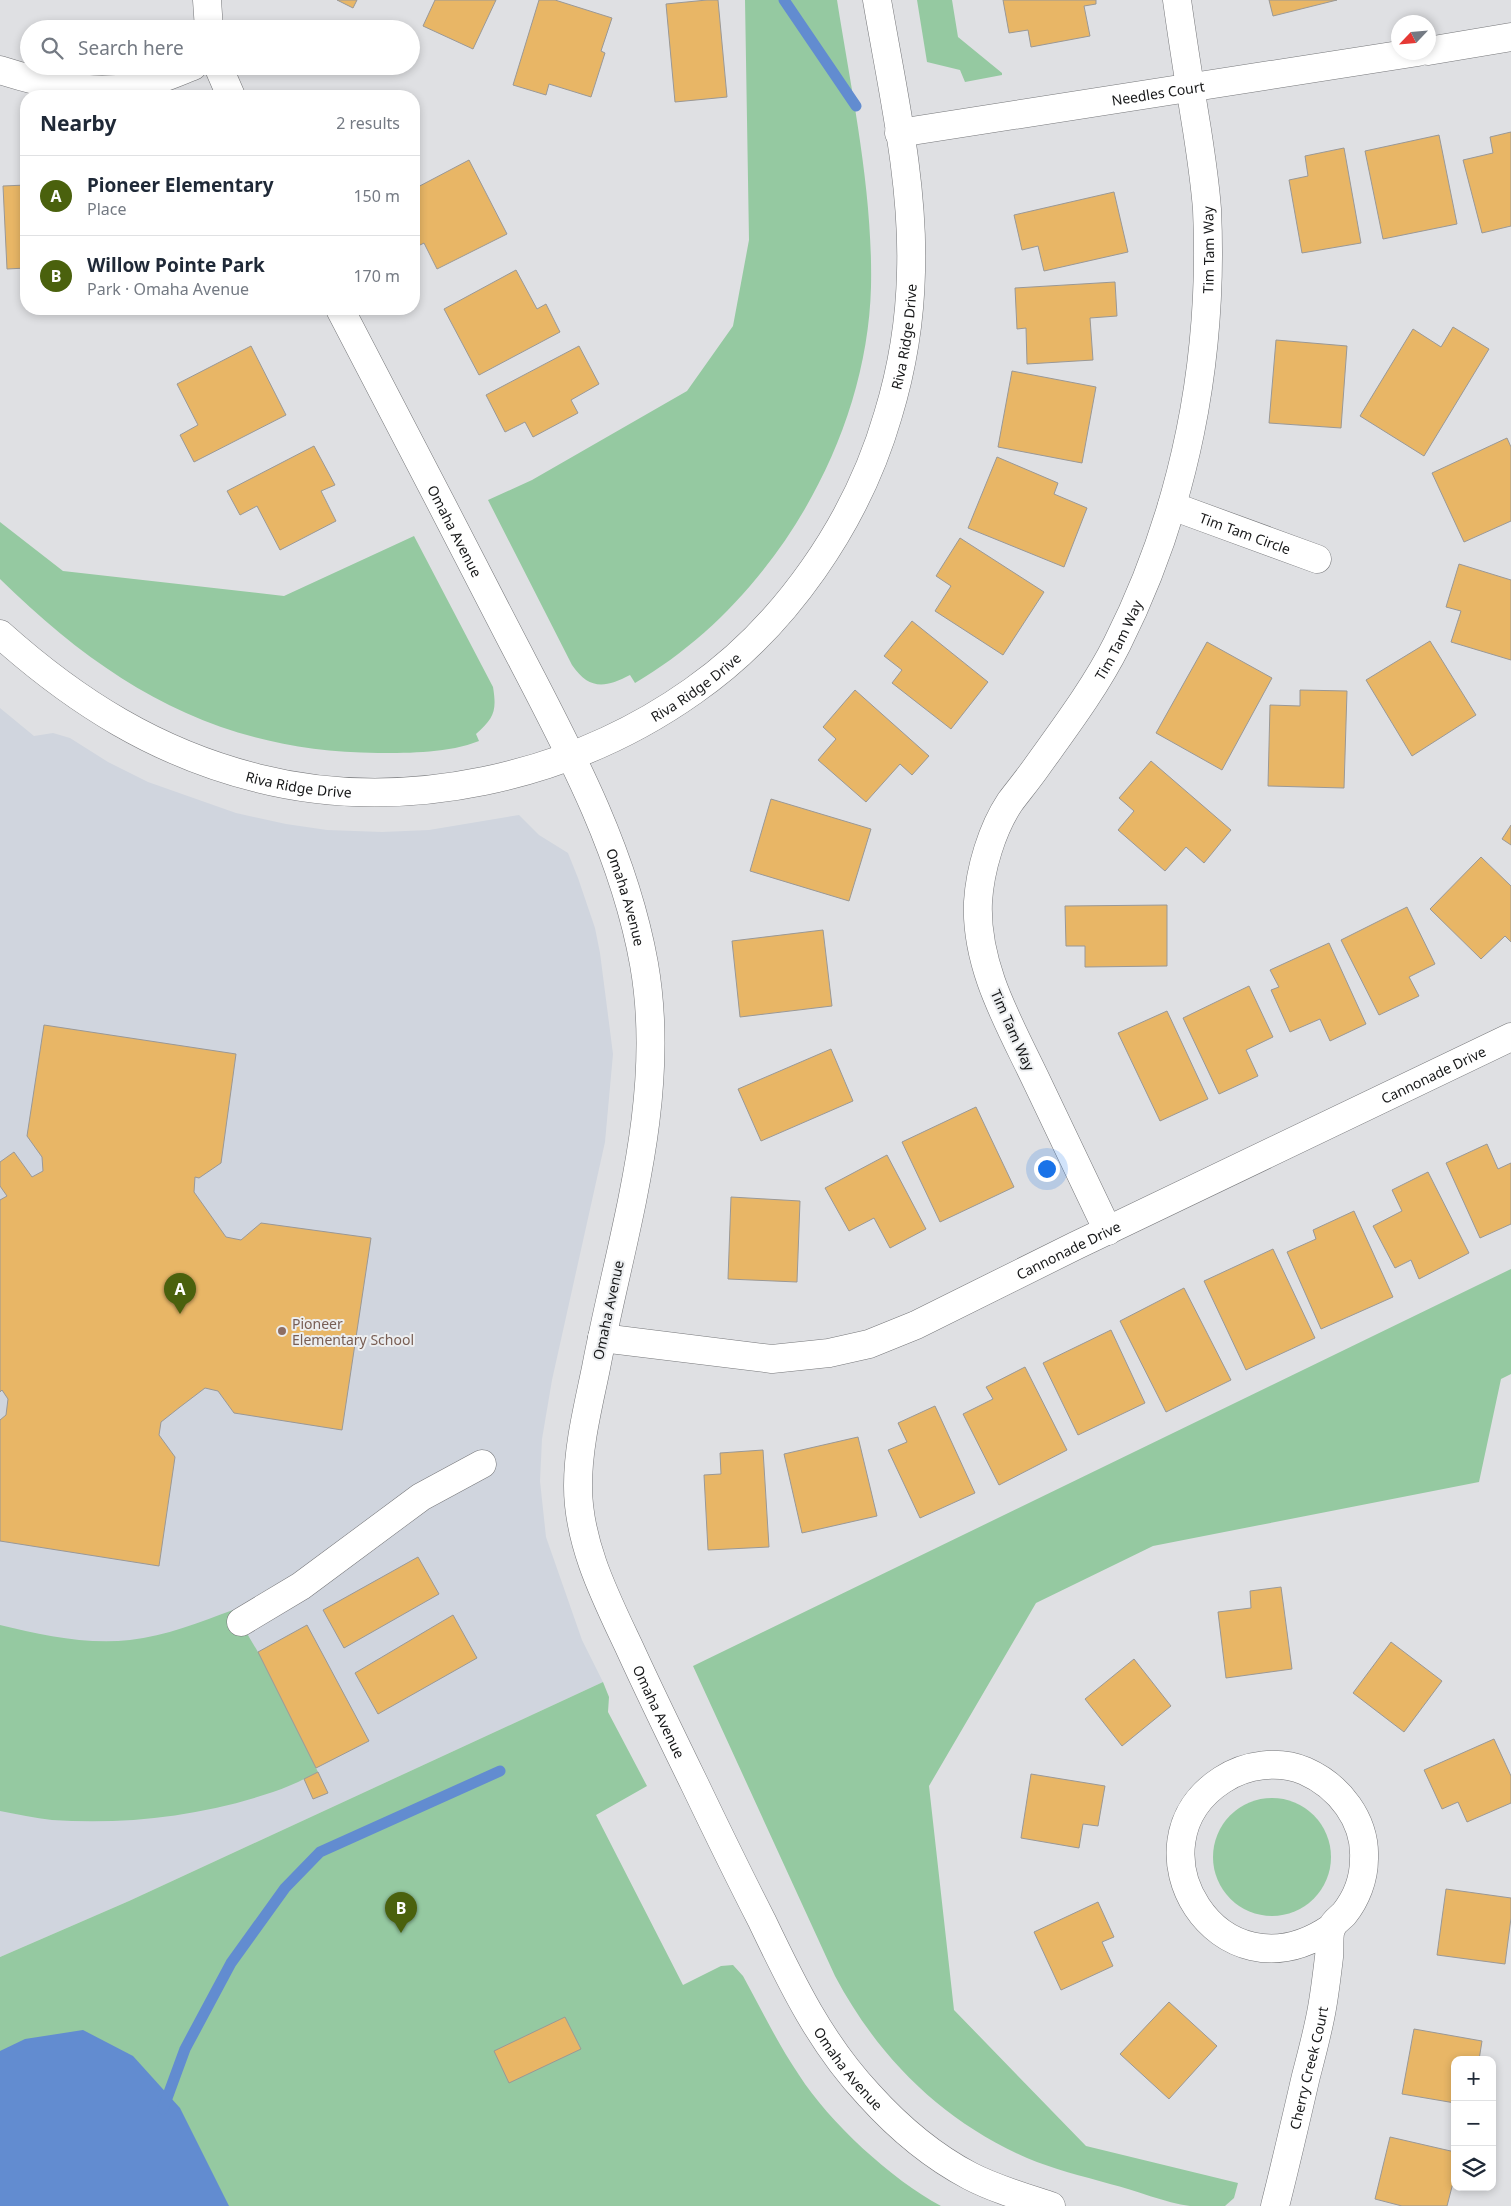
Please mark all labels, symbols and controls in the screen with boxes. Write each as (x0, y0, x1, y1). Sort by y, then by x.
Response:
north arrow (1391, 15, 1436, 60)
search box (20, 20, 420, 75)
icon: search (38, 34, 66, 62)
text: Search here (78, 35, 184, 61)
street label: Needles Court (1110, 76, 1206, 109)
text: Nearby (40, 109, 116, 137)
text: 2 results (336, 112, 400, 134)
text: Pioneer Elementary (87, 172, 274, 198)
text: A (50, 185, 62, 207)
text: 150 m (353, 185, 400, 207)
text: Place (87, 198, 127, 220)
street label: Tim Tam Way (1197, 205, 1218, 294)
text: Willow Pointe Park (87, 252, 265, 278)
text: B (51, 265, 61, 287)
text: 170 m (353, 265, 400, 287)
text: Park · Omaha Avenue (87, 278, 249, 300)
street label: Riva Ridge Drive (886, 283, 920, 391)
street label: Omaha Avenue (424, 481, 487, 580)
street label: Tim Tam Circle (1197, 507, 1294, 558)
street label: Tim Tam Way (1090, 596, 1146, 683)
street label: Riva Ridge Drive (647, 648, 745, 726)
street label: Riva Ridge Drive (244, 766, 352, 801)
street label: Omaha Avenue (603, 845, 650, 948)
street label: Tim Tam Way (987, 986, 1040, 1074)
street label: Cannonade Drive (1378, 1041, 1489, 1108)
your location (1034, 1156, 1060, 1182)
street label: Cannonade Drive (1013, 1216, 1123, 1283)
street label: Omaha Avenue (588, 1258, 628, 1361)
pin: A (164, 1273, 196, 1314)
place label: Pioneer Elementary School (292, 1314, 414, 1349)
marker: Pioneer Elementary School (276, 1325, 288, 1337)
street label: Omaha Avenue (629, 1662, 690, 1761)
pin: B (385, 1892, 417, 1933)
street label: Cherry Creek Court (1284, 2005, 1332, 2131)
street label: Omaha Avenue (810, 2023, 888, 2114)
map controls (1451, 2056, 1496, 2191)
button: + (1451, 2056, 1496, 2101)
button: − (1451, 2101, 1496, 2146)
button: layers (1451, 2146, 1496, 2191)

